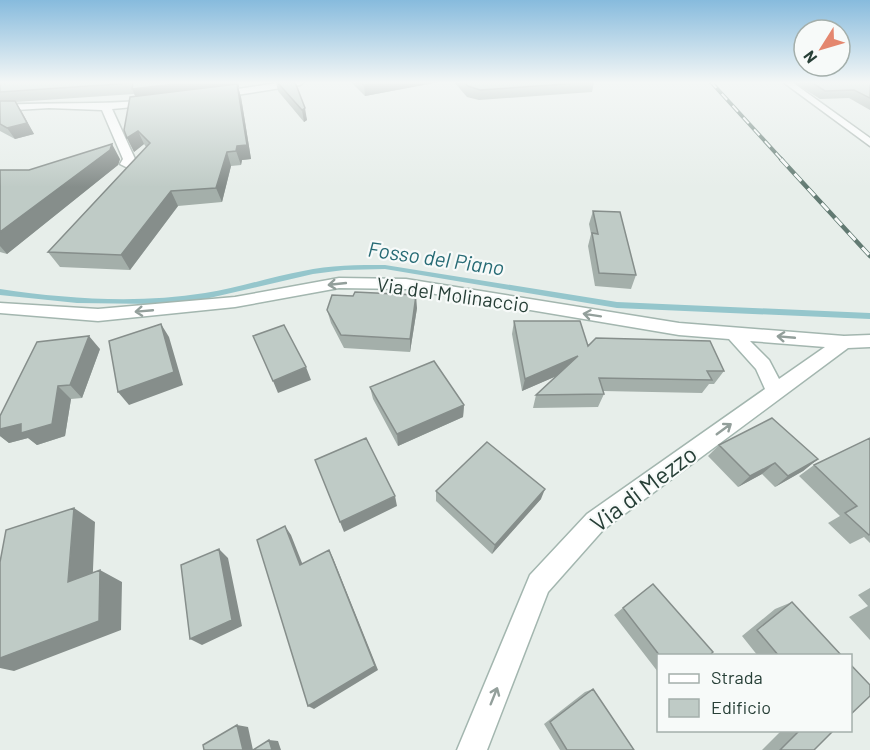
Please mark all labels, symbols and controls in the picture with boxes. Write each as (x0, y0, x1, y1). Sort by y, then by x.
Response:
north arrow (792, 18, 852, 78)
text: N (799, 47, 820, 67)
water label: Fosso del Piano (366, 236, 506, 279)
street label: Via del Molinaccio (375, 271, 531, 317)
one-way arrow (327, 279, 347, 290)
one-way arrow (134, 306, 154, 317)
one-way arrow (583, 309, 602, 320)
one-way arrow (776, 331, 796, 342)
one-way arrow (716, 423, 732, 436)
street label: Via di Mezzo (584, 438, 702, 537)
legend (657, 654, 852, 732)
text: Strada (711, 666, 763, 688)
one-way arrow (489, 687, 500, 706)
text: Edificio (711, 696, 771, 718)

